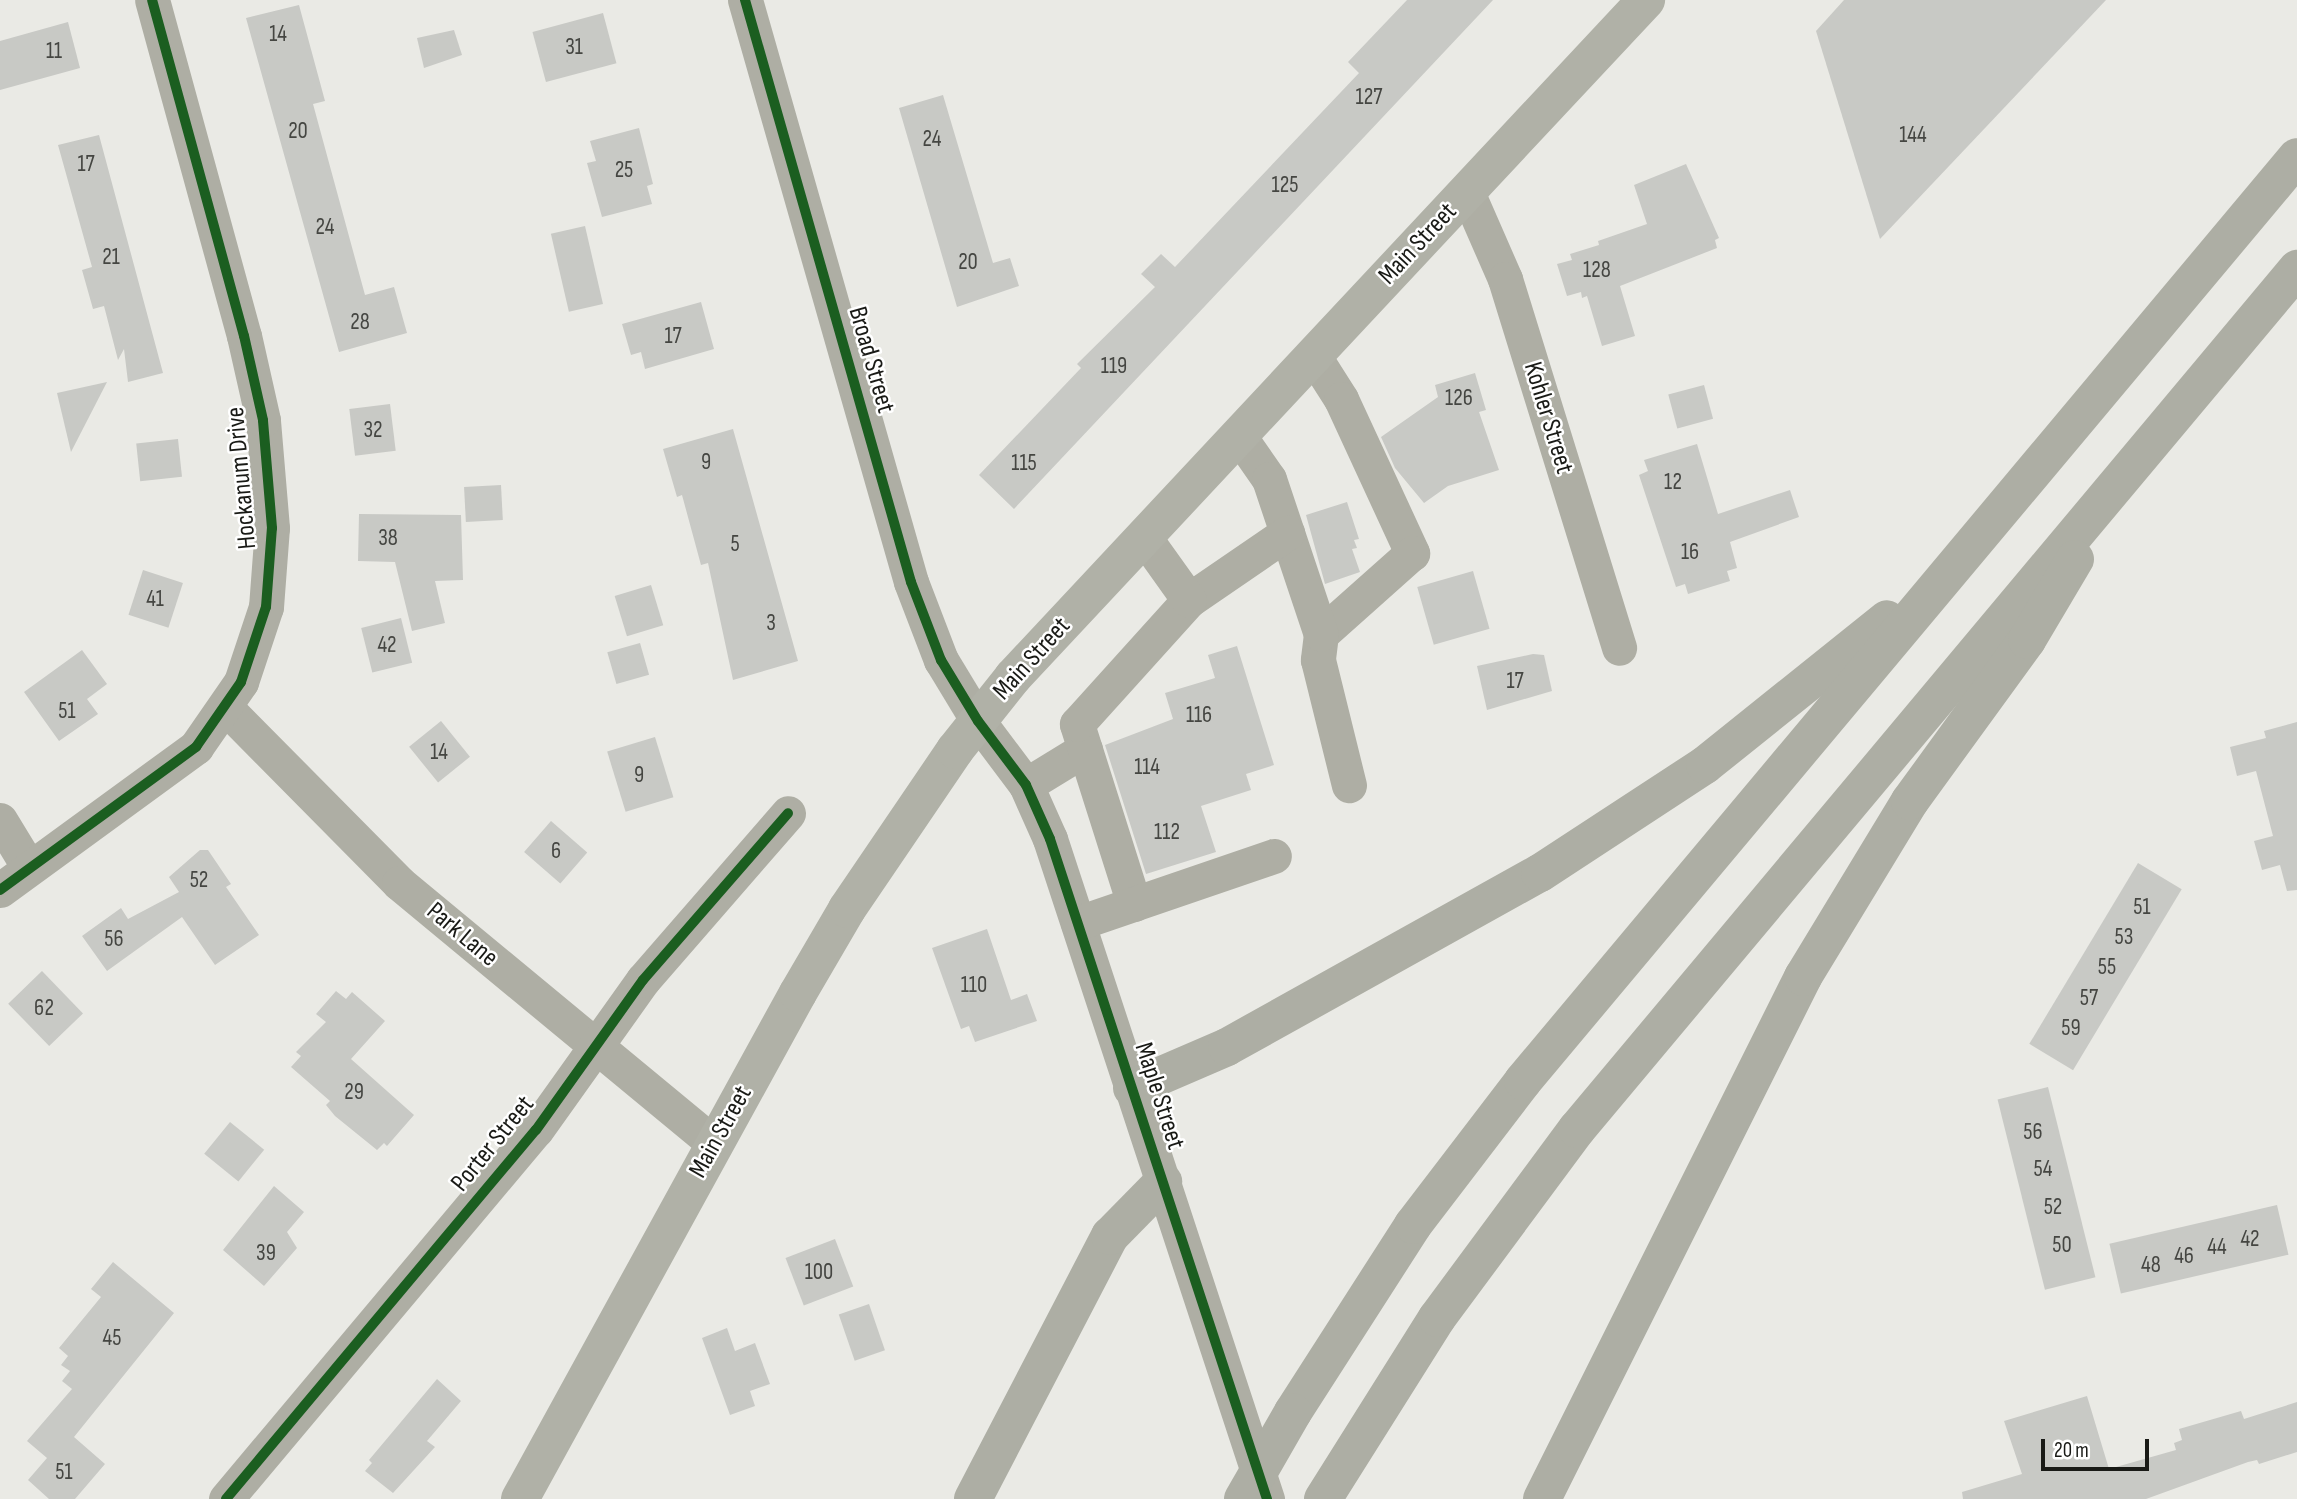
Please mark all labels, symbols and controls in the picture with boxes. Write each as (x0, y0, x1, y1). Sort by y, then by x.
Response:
house number: 14 (269, 20, 287, 48)
house number: 31 (565, 33, 583, 61)
house number: 11 (46, 37, 62, 65)
house number: 127 (1355, 83, 1383, 111)
house number: 20 (288, 117, 308, 145)
house number: 144 (1899, 121, 1927, 149)
house number: 24 (923, 125, 941, 153)
house number: 17 (77, 150, 95, 178)
house number: 25 (615, 156, 633, 184)
house number: 125 (1271, 171, 1299, 199)
street label: Main Street (1372, 197, 1464, 291)
house number: 24 (316, 213, 334, 241)
house number: 21 (102, 243, 120, 271)
house number: 20 (958, 248, 978, 276)
house number: 128 (1583, 256, 1611, 284)
street label: Broad Street (841, 303, 901, 417)
house number: 28 (350, 308, 370, 336)
house number: 17 (664, 322, 682, 350)
house number: 119 (1101, 352, 1127, 380)
street label: Kohler Street (1516, 358, 1580, 478)
house number: 126 (1445, 384, 1473, 412)
street label: Hockanum Drive (220, 406, 264, 550)
house number: 32 (363, 416, 383, 444)
house number: 9 (701, 448, 711, 476)
house number: 115 (1011, 449, 1037, 477)
house number: 12 (1664, 468, 1682, 496)
house number: 38 (378, 524, 398, 552)
house number: 5 (730, 530, 740, 558)
house number: 16 (1681, 538, 1699, 566)
house number: 41 (146, 585, 164, 613)
house number: 3 (766, 609, 776, 637)
street label: Main Street (987, 611, 1077, 707)
house number: 42 (377, 631, 397, 659)
house number: 17 (1506, 667, 1524, 695)
house number: 51 (58, 697, 76, 725)
house number: 116 (1186, 701, 1212, 729)
house number: 14 (430, 738, 448, 766)
house number: 114 (1134, 753, 1160, 781)
house number: 9 (634, 761, 644, 789)
house number: 112 (1154, 818, 1180, 846)
house number: 6 (551, 837, 561, 865)
house number: 52 (190, 866, 208, 894)
house number: 51 (2133, 893, 2151, 921)
street label: Park Lane (420, 896, 504, 974)
house number: 53 (2115, 923, 2133, 951)
house number: 56 (104, 925, 124, 953)
house number: 55 (2098, 953, 2116, 981)
house number: 110 (961, 971, 987, 999)
house number: 57 (2080, 984, 2098, 1012)
house number: 62 (34, 994, 54, 1022)
house number: 59 (2061, 1014, 2081, 1042)
street label: Maple Street (1127, 1039, 1191, 1153)
house number: 29 (344, 1078, 364, 1106)
street label: Main Street (683, 1081, 759, 1183)
street label: Porter Street (445, 1090, 541, 1198)
house number: 56 (2023, 1118, 2043, 1146)
house number: 54 (2034, 1155, 2052, 1183)
house number: 52 (2044, 1193, 2062, 1221)
house number: 42 (2240, 1225, 2260, 1253)
house number: 50 (2052, 1231, 2072, 1259)
house number: 44 (2207, 1233, 2227, 1261)
house number: 39 (256, 1239, 276, 1267)
house number: 46 (2174, 1242, 2194, 1270)
house number: 48 (2141, 1251, 2161, 1279)
house number: 100 (805, 1258, 833, 1286)
house number: 45 (103, 1324, 121, 1352)
scale bar (2045, 1426, 2154, 1470)
text: 20 m (2054, 1438, 2089, 1463)
house number: 51 (55, 1458, 73, 1486)

